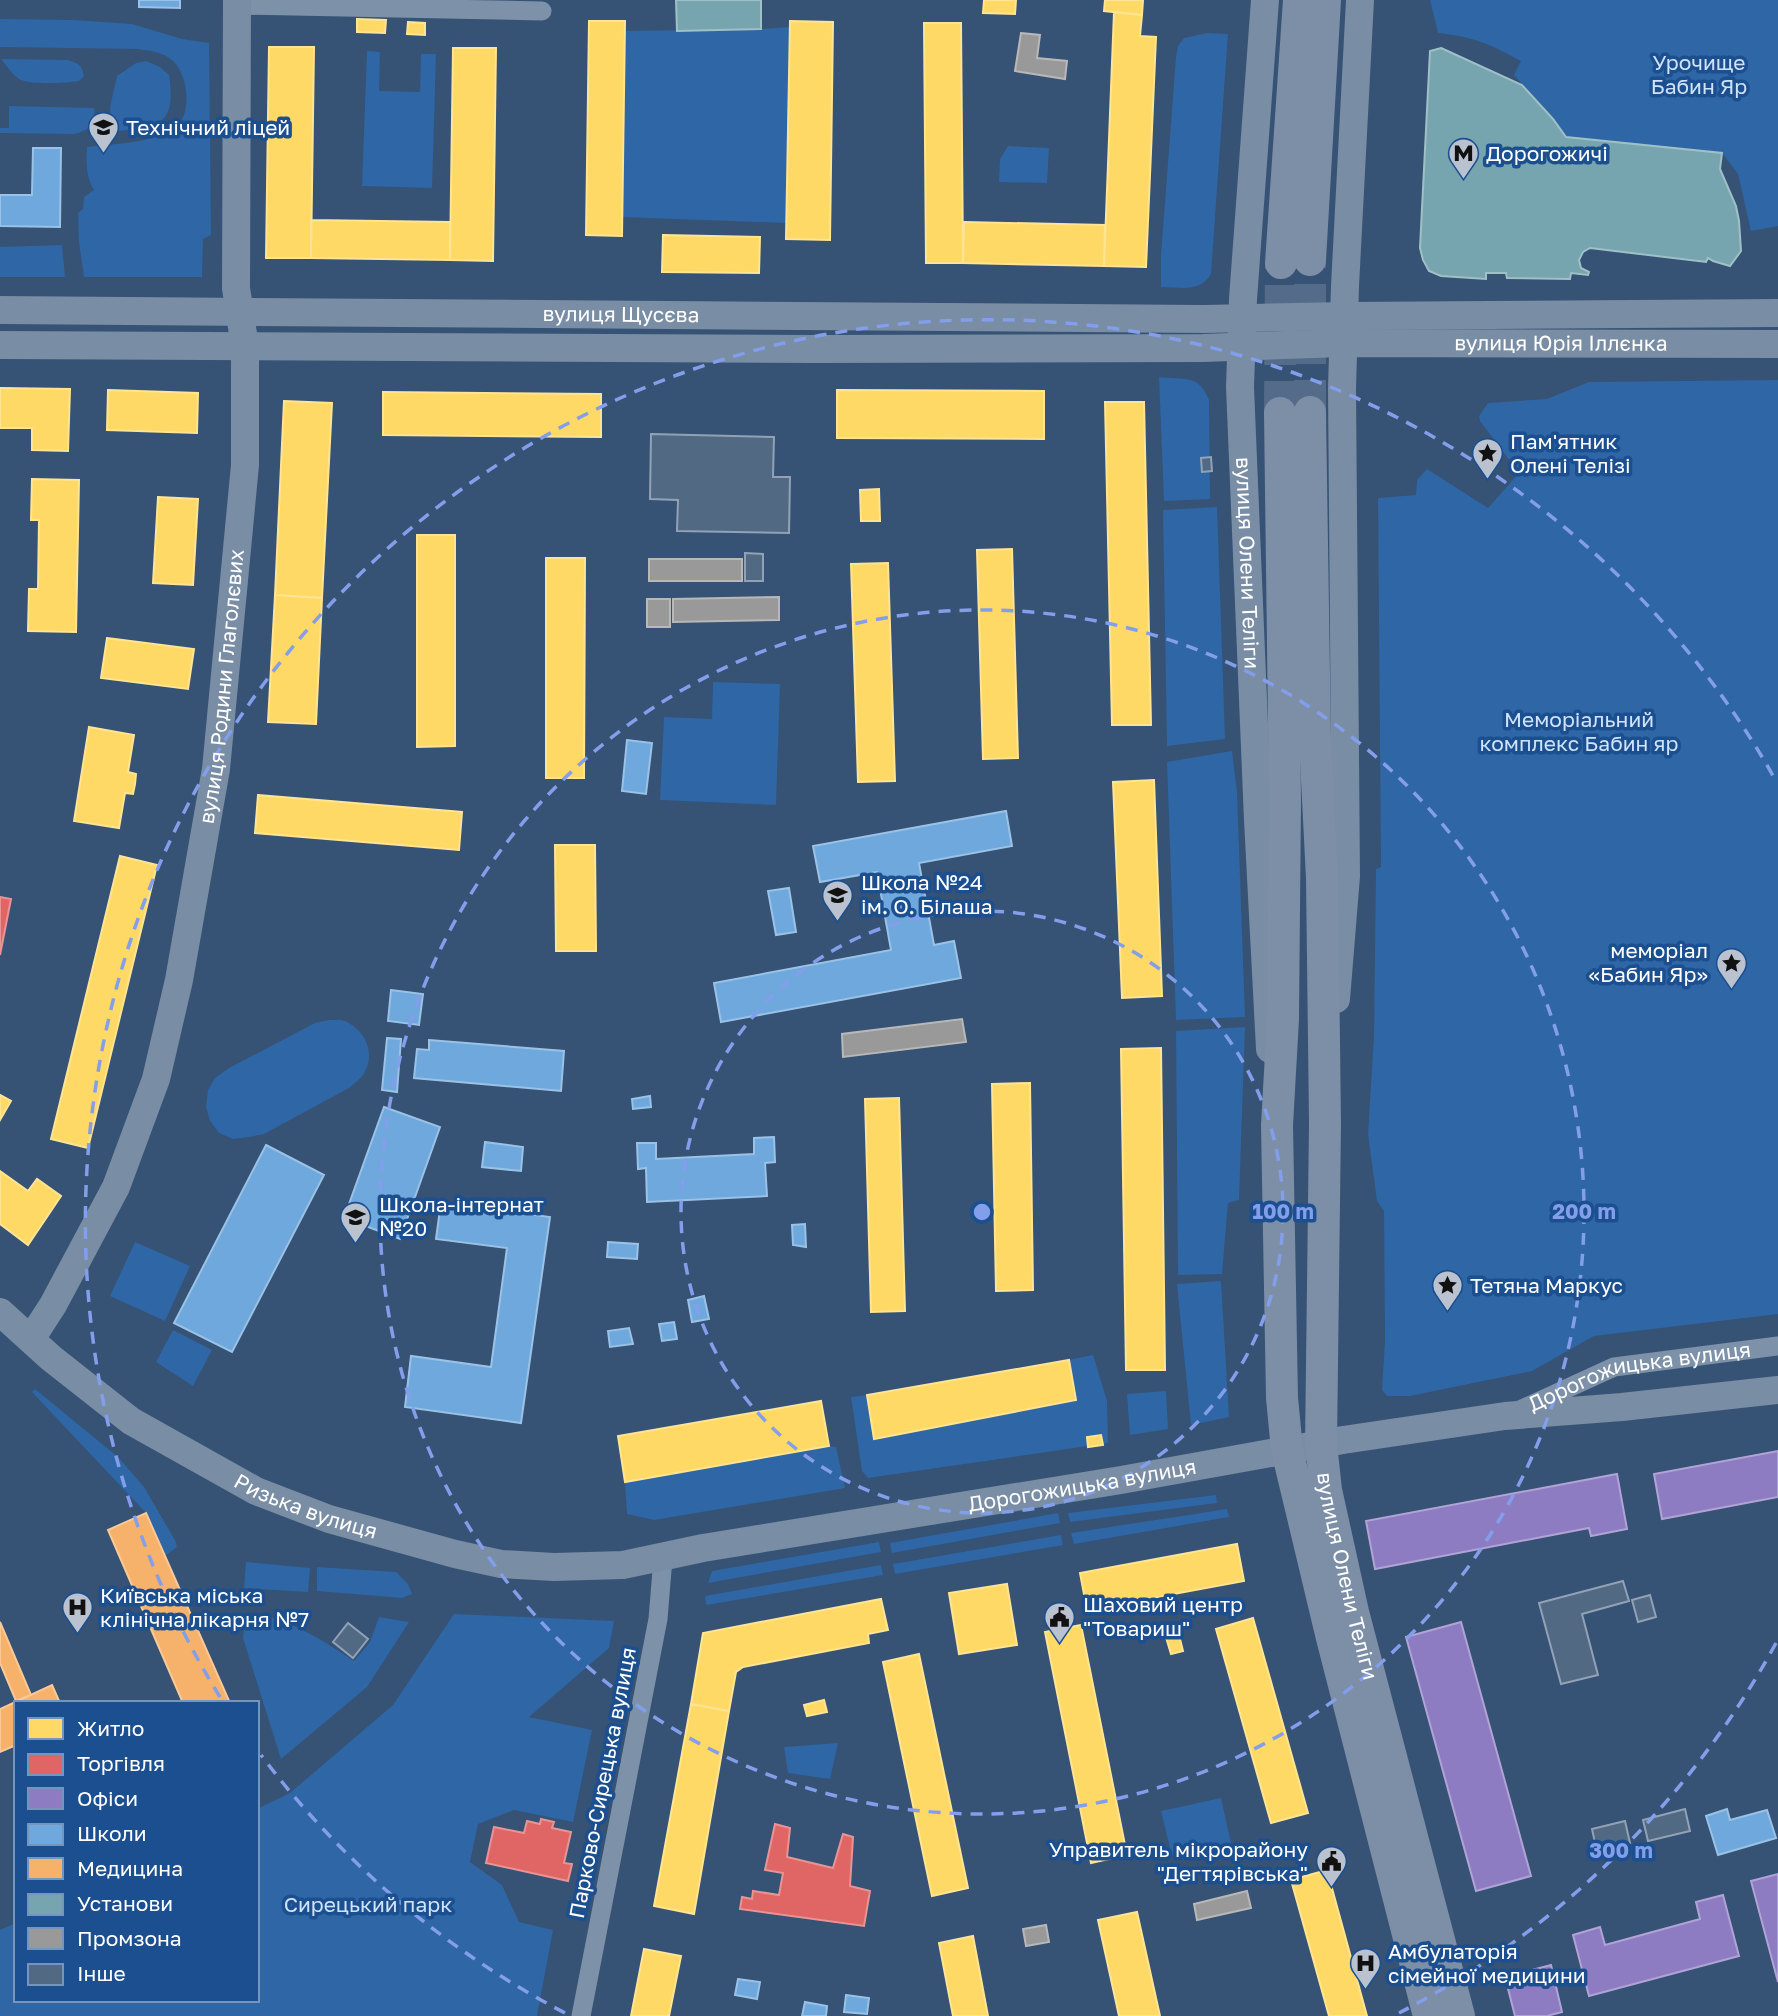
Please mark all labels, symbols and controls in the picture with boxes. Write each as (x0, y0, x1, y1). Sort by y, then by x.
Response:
park label: Урочище Бабин Яр (1651, 49, 1747, 99)
school or university icon: Технічний ліцей (86, 111, 120, 155)
place label: Технічний ліцей (126, 114, 290, 140)
metro station icon: Дорогожичі (1446, 137, 1480, 181)
place label: Дорогожичі (1486, 140, 1608, 166)
street label: вулиця Щусєва (542, 300, 700, 327)
street label: вулиця Юрія Іллєнка (1454, 329, 1668, 356)
place label: Пам'ятник Олені Телізі (1510, 428, 1631, 478)
place icon: Пам'ятник Олені Телізі (1470, 437, 1504, 481)
street label: вулиця Олени Теліги (1231, 456, 1266, 669)
street label: вулиця Родини Глаголєвих (193, 547, 249, 826)
park label: Меморіальний комплекс Бабин яр (1480, 706, 1678, 756)
place label: Школа №24 ім. О. Білаша (861, 869, 993, 919)
school or university icon: Школа №24 ім. О. Білаша (821, 878, 855, 922)
place label: меморіал «Бабин Яр» (1588, 937, 1708, 987)
place icon: меморіал «Бабин Яр» (1714, 946, 1748, 990)
place label: Школа-інтернат №20 (379, 1191, 544, 1241)
text: 100 m (1252, 1198, 1314, 1224)
text: 200 m (1552, 1198, 1616, 1224)
school or university icon: Школа-інтернат №20 (339, 1200, 373, 1244)
centre of rings (970, 1200, 994, 1224)
place icon: Тетяна Маркус (1430, 1269, 1464, 1313)
place label: Тетяна Маркус (1470, 1272, 1623, 1298)
street label: Дорогожицька вулиця (1524, 1336, 1752, 1416)
street label: Дорогожицька вулиця (966, 1453, 1198, 1517)
street label: Ризька вулиця (230, 1467, 380, 1544)
street label: вулиця Олени Теліги (1312, 1471, 1384, 1682)
place label: Київська міська клінічна лікарня №7 (100, 1582, 309, 1632)
hospital icon: Київська міська клінічна лікарня №7 (60, 1591, 94, 1635)
place label: Шаховий центр "Товариш" (1083, 1591, 1243, 1641)
public building icon: Шаховий центр "Товариш" (1043, 1600, 1077, 1644)
street label: Парково-Сирецька вулиця (563, 1645, 641, 1921)
legend (14, 1701, 259, 2002)
text: Житло (77, 1715, 144, 1741)
text: Торгівля (77, 1750, 165, 1776)
text: Офіси (77, 1785, 138, 1811)
text: Школи (77, 1820, 147, 1846)
place label: Управитель мікрорайону "Дегтярівська" (1049, 1836, 1308, 1886)
text: 300 m (1589, 1837, 1653, 1863)
public building icon: Управитель мікрорайону "Дегтярівська" (1314, 1845, 1348, 1889)
text: Медицина (77, 1855, 183, 1881)
text: Установи (77, 1890, 173, 1916)
park label: Сирецький парк (284, 1891, 452, 1917)
text: Промзона (77, 1925, 182, 1951)
place label: Амбулаторія сімейної медицини (1388, 1938, 1586, 1988)
hospital icon: Амбулаторія сімейної медицини (1348, 1947, 1382, 1991)
text: Інше (77, 1960, 126, 1986)

